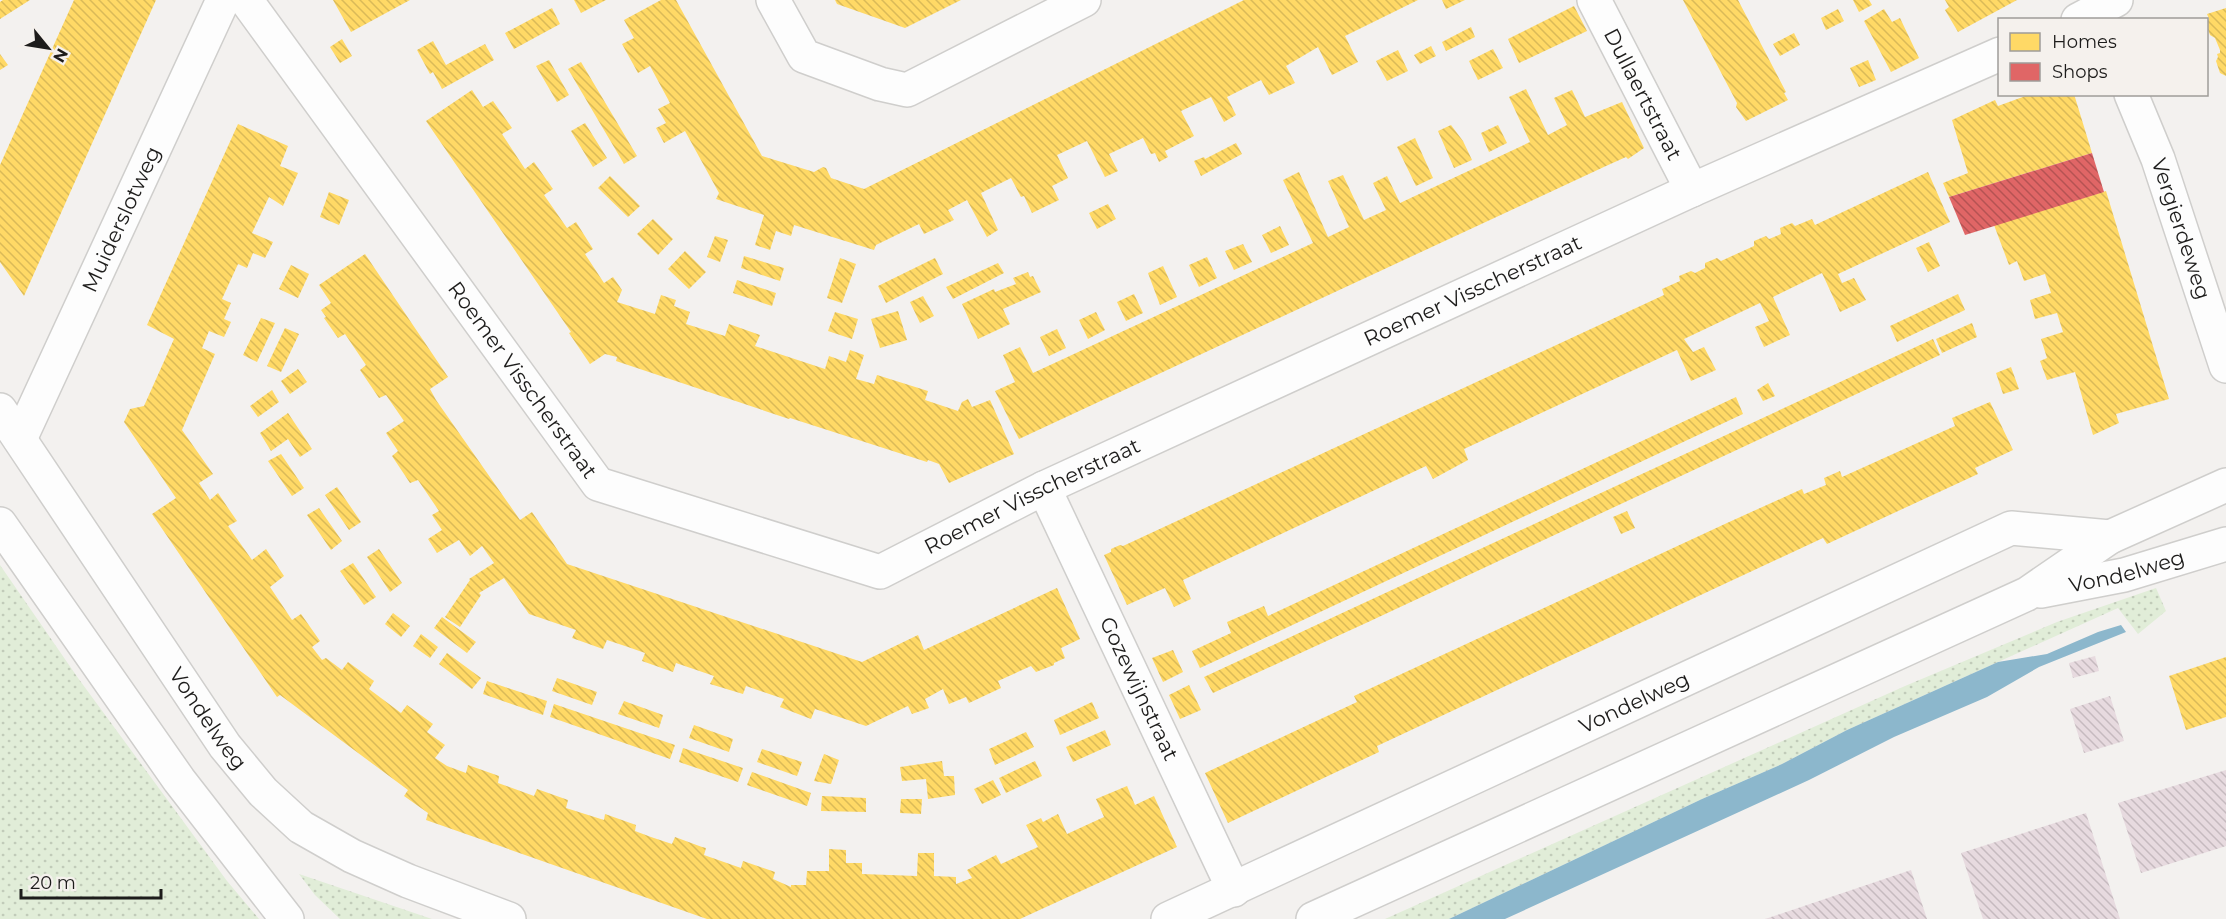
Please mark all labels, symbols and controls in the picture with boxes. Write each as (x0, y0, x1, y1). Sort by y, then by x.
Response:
north arrow (18, 18, 78, 78)
legend (1998, 18, 2208, 96)
street label: Dullaertstraat (1599, 24, 1687, 164)
text: Homes (2052, 31, 2117, 53)
text: N (49, 45, 72, 66)
text: Shops (2052, 61, 2108, 83)
street label: Muiderslotweg (77, 142, 166, 296)
street label: Vergierdeweg (2147, 155, 2216, 303)
street label: Roemer Visscherstraat (1360, 230, 1585, 351)
street label: Roemer Visscherstraat (443, 277, 603, 483)
street label: Roemer Visscherstraat (920, 433, 1144, 559)
street label: Vondelweg (2067, 544, 2188, 597)
street label: Gozewijnstraat (1095, 613, 1184, 764)
street label: Vondelweg (164, 663, 252, 774)
street label: Vondelweg (1575, 666, 1693, 739)
scale bar (21, 862, 160, 900)
text: 20 m (30, 872, 76, 894)

